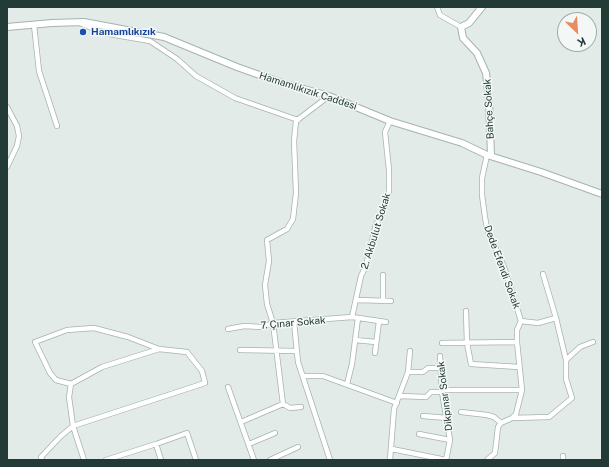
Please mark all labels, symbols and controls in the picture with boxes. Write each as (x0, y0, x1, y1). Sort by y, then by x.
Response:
north arrow (557, 12, 597, 52)
place label: Hamamlıkızık (91, 26, 156, 38)
marker: Hamamlıkızık (78, 27, 88, 37)
text: K (576, 35, 588, 49)
street label: Hamamlıkızık Caddesi (258, 69, 358, 113)
street label: Bahçe Sokak (481, 78, 497, 140)
street label: 2. Akbulut Sokak (359, 191, 393, 271)
street label: Dede Efendi Sokak (481, 224, 523, 310)
street label: 7. Çınar Sokak (260, 314, 326, 332)
street label: Dikpınar Sokak (435, 360, 455, 432)

